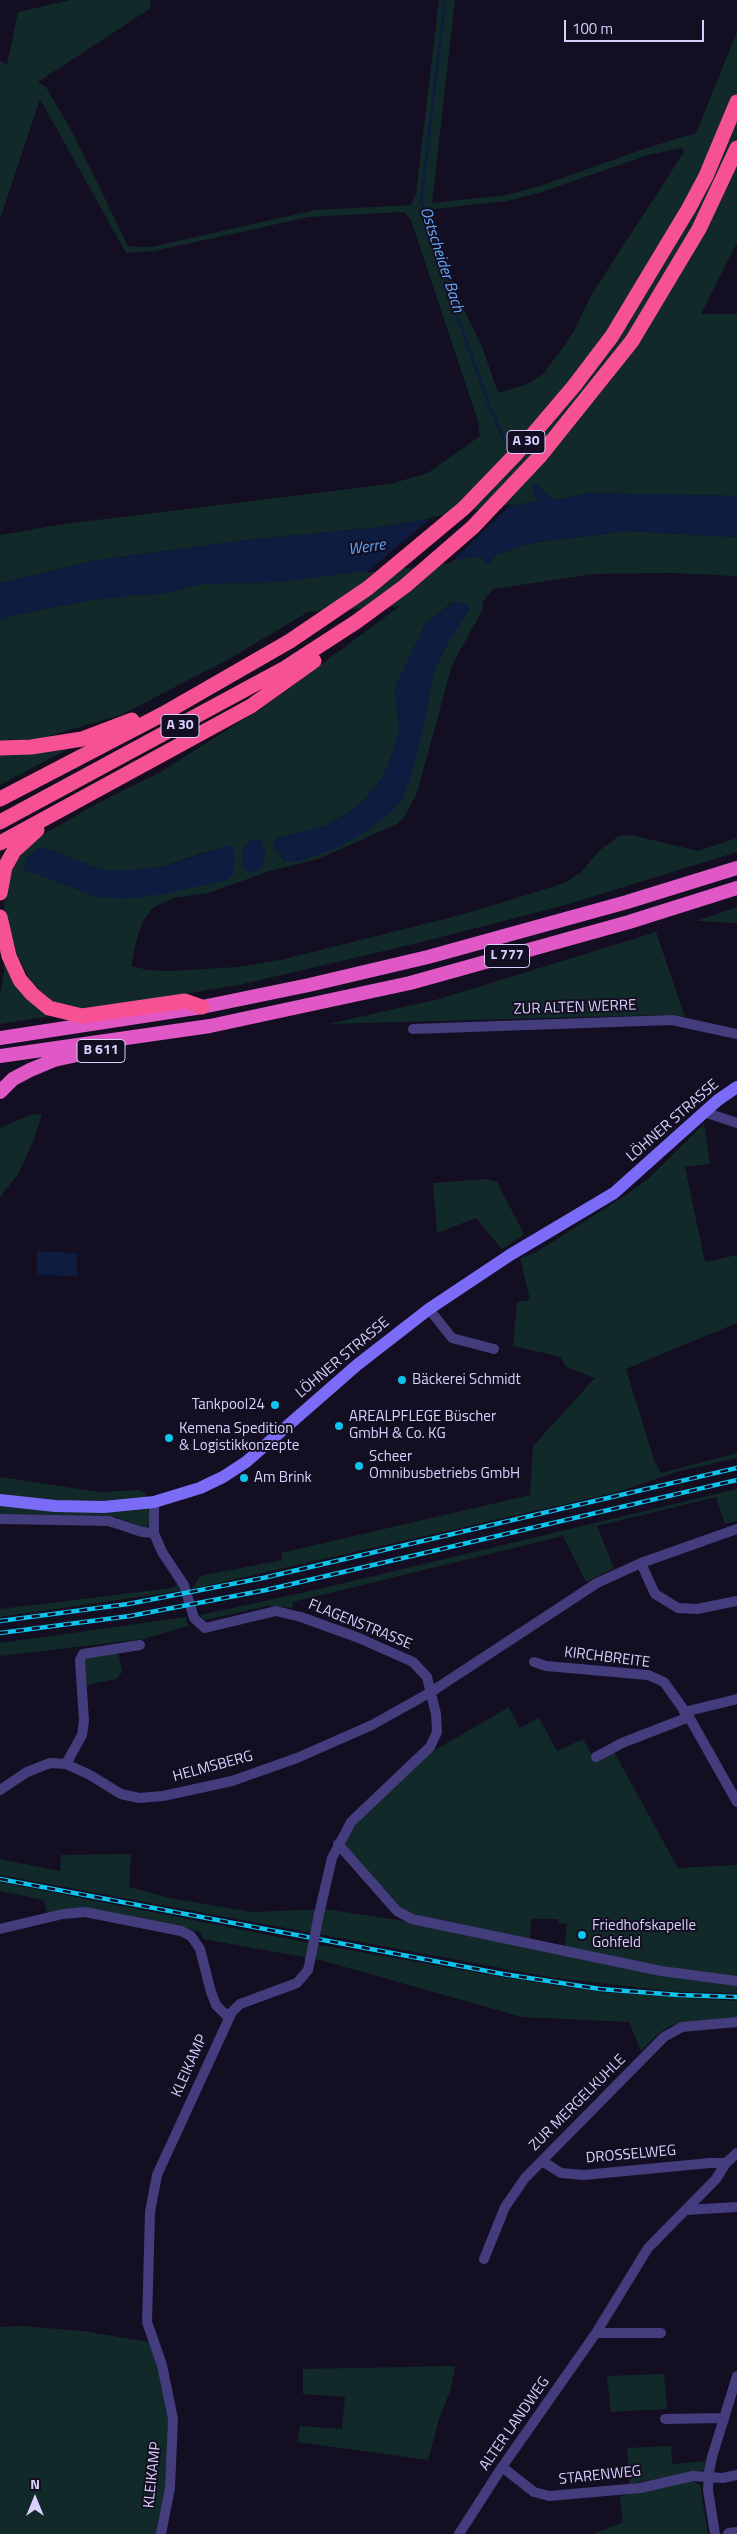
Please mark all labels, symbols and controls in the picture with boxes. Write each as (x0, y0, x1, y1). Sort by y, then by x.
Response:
scale bar (567, 10, 707, 42)
text: 100 m (572, 17, 613, 40)
water label: Ostscheider Bach (415, 205, 467, 315)
road number: A 30 (507, 431, 545, 454)
water label: Werre (347, 536, 387, 560)
road number: A 30 (161, 714, 199, 738)
road number: L 777 (484, 944, 530, 968)
street label: ZUR ALTEN WERRE (513, 997, 637, 1019)
road number: B 611 (77, 1040, 125, 1062)
street label: LÖHNER STRASSE (623, 1076, 723, 1166)
street label: LÖHNER STRASSE (293, 1314, 393, 1402)
place label: Bäckerei Schmidt (412, 1371, 521, 1389)
marker: Bäckerei Schmidt (396, 1374, 408, 1386)
place label: Tankpool24 (192, 1396, 265, 1414)
marker: Tankpool24 (269, 1399, 281, 1411)
place label: AREALPFLEGE Büscher GmbH & Co. KG (349, 1408, 496, 1443)
place label: Kemena Spedition & Logistikkonzepte (179, 1420, 299, 1455)
marker: AREALPFLEGE Büscher GmbH & Co. KG (333, 1420, 345, 1432)
marker: Kemena Spedition & Logistikkonzepte (163, 1432, 175, 1444)
place label: Scheer Omnibusbetriebs GmbH (369, 1448, 520, 1483)
marker: Scheer Omnibusbetriebs GmbH (353, 1460, 365, 1472)
place label: Am Brink (254, 1469, 312, 1487)
marker: Am Brink (238, 1472, 250, 1484)
street label: FLAGENSTRASSE (306, 1596, 414, 1654)
street label: KIRCHBREITE (563, 1644, 651, 1672)
street label: HELMSBERG (171, 1748, 255, 1786)
place label: Friedhofskapelle Gohfeld (592, 1917, 696, 1952)
marker: Friedhofskapelle Gohfeld (576, 1929, 588, 1941)
street label: KLEIKAMP (168, 2032, 212, 2100)
street label: ZUR MERGELKUHLE (526, 2051, 630, 2155)
street label: DROSSELWEG (585, 2142, 677, 2168)
street label: ALTER LANDWEG (476, 2374, 554, 2474)
street label: KLEIKAMP (141, 2441, 165, 2509)
street label: STARENWEG (558, 2463, 642, 2489)
text: N (30, 2473, 40, 2494)
north arrow (10, 2474, 60, 2524)

